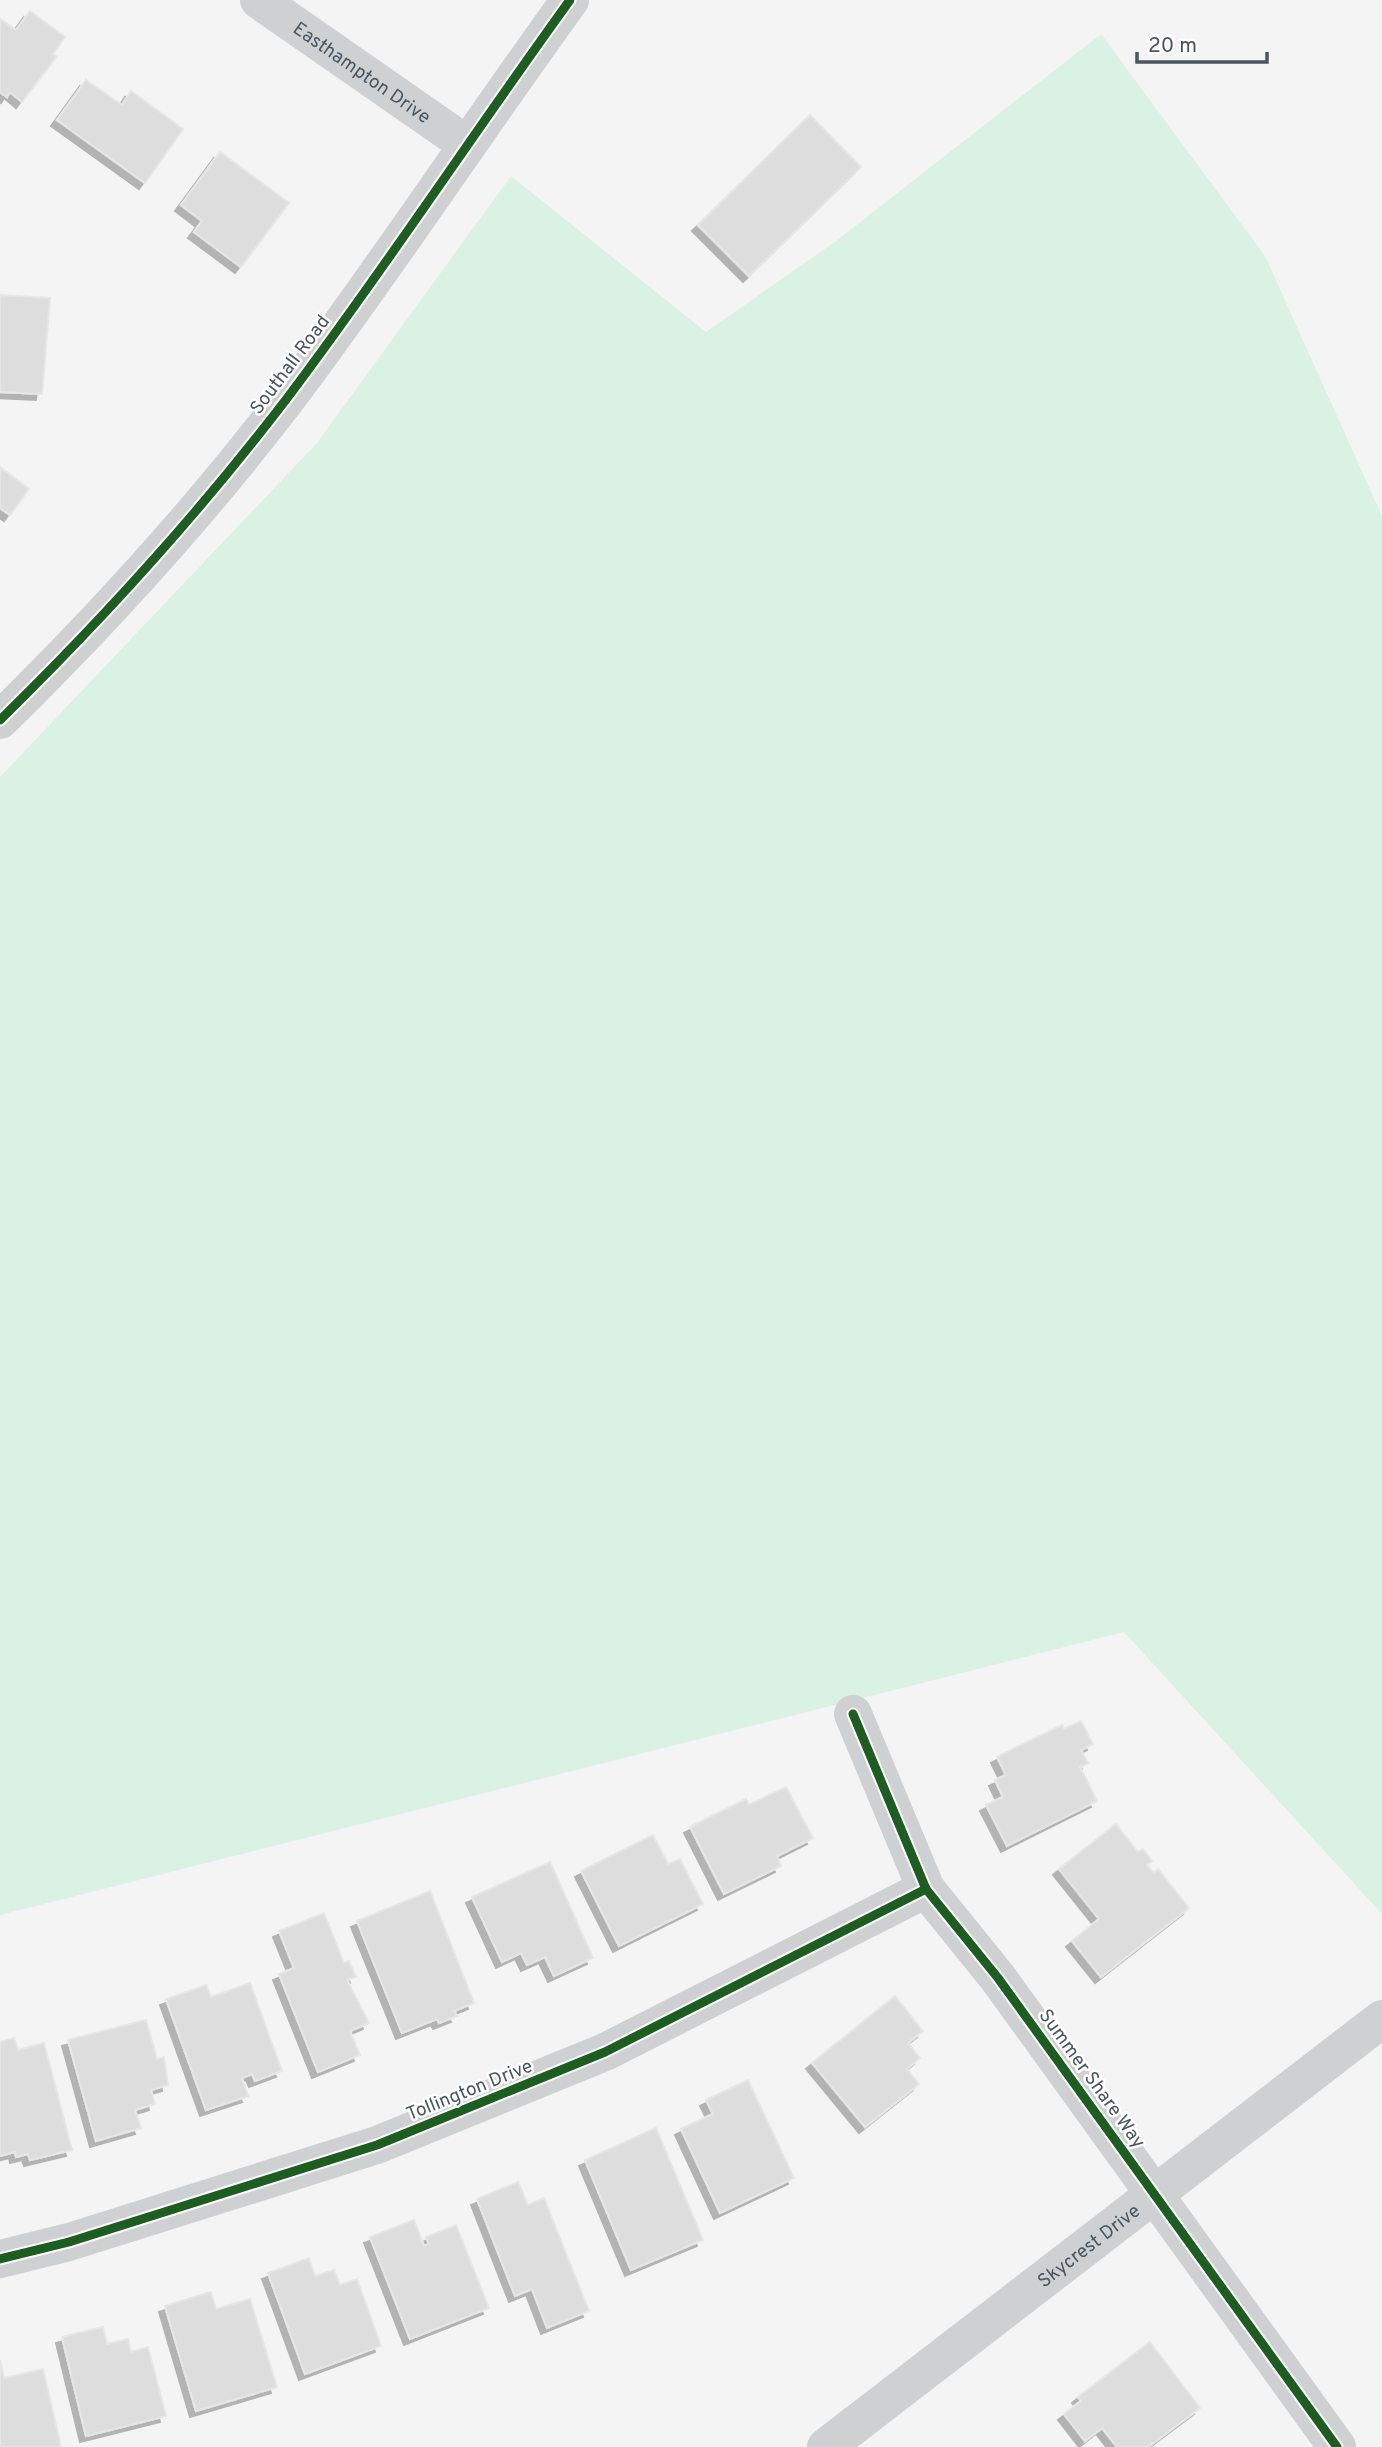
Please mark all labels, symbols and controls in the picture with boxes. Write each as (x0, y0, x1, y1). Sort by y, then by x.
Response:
street label: Easthampton Drive (288, 17, 435, 130)
scale bar (1137, 21, 1266, 65)
text: 20 m (1148, 33, 1197, 60)
street label: Southall Road (245, 311, 336, 420)
street label: Summer Share Way (1033, 2005, 1150, 2154)
street label: Tollington Drive (403, 2055, 536, 2127)
street label: Skycrest Drive (1033, 2200, 1146, 2294)

